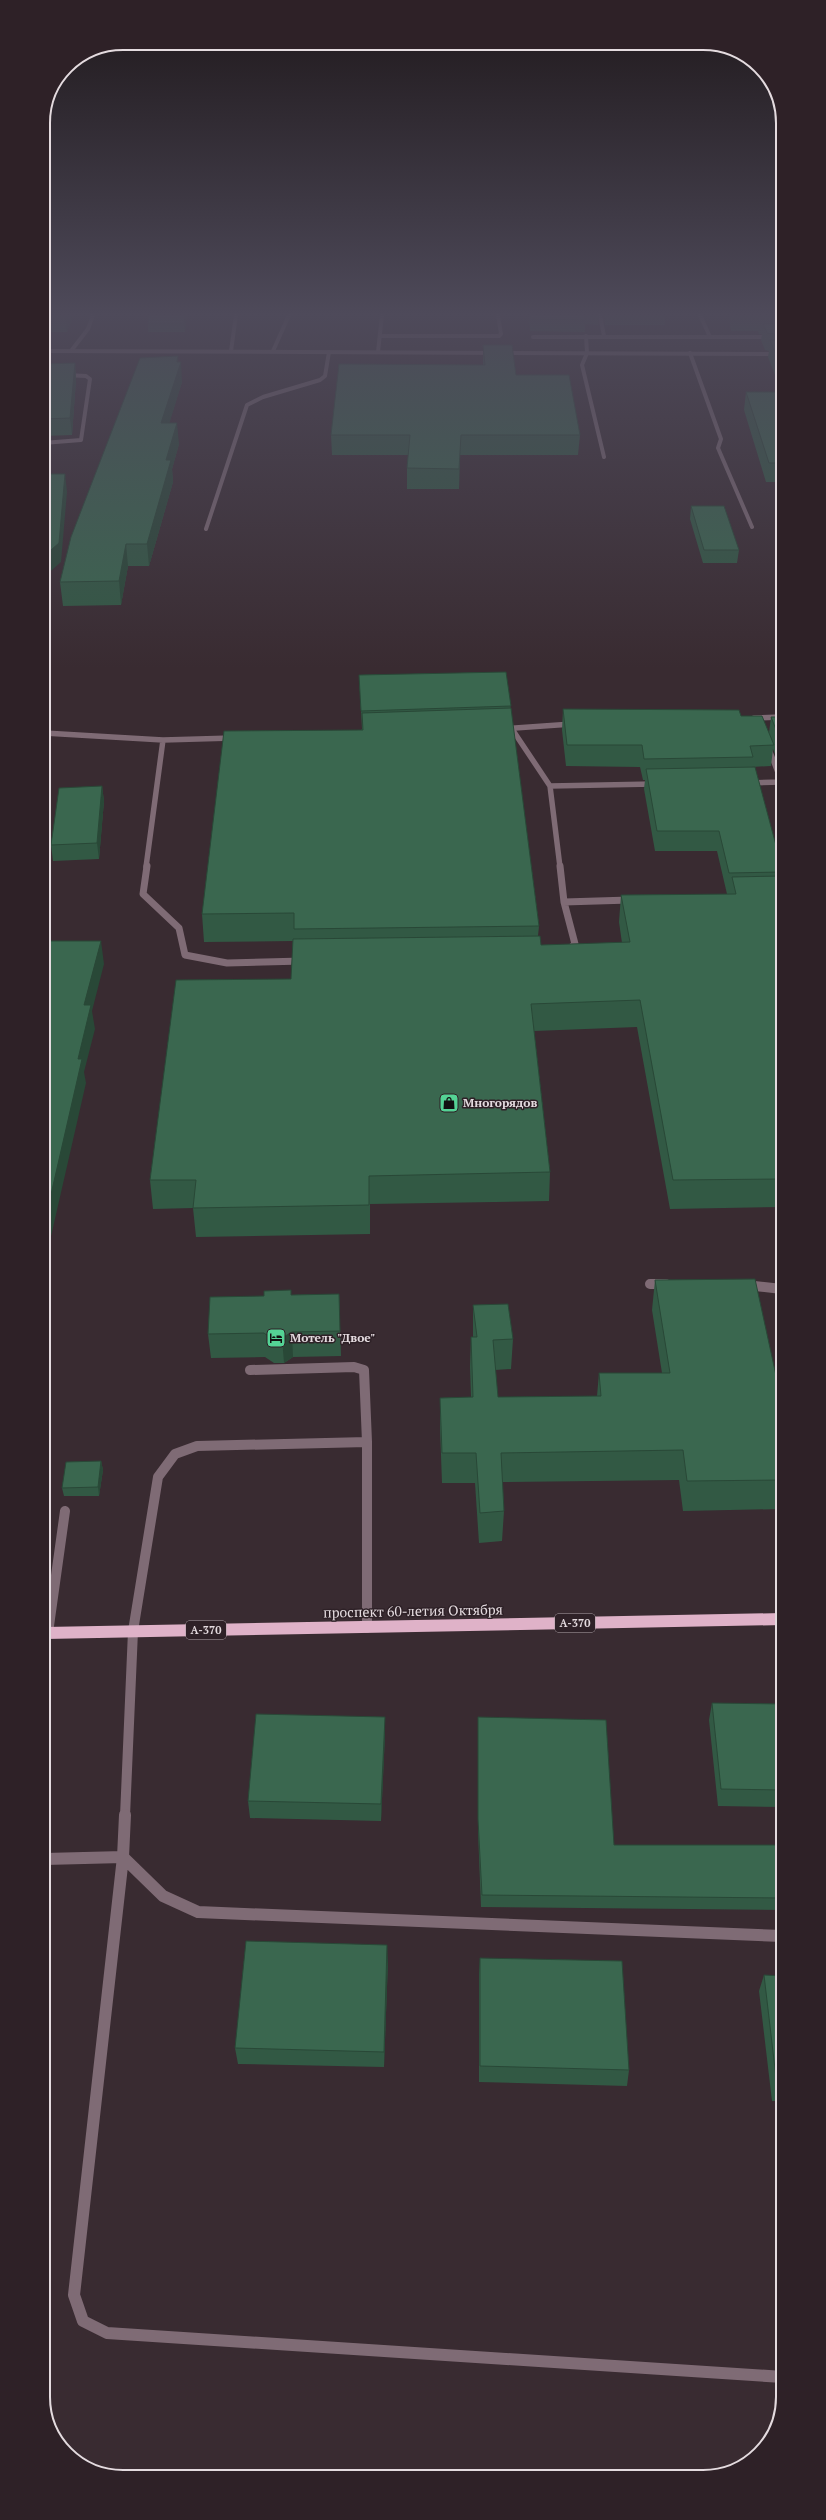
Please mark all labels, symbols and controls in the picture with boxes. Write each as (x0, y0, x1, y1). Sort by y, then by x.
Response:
shop icon: Многорядов (438, 1092, 460, 1114)
place label: Многорядов (463, 1095, 537, 1110)
hotel icon: Мотель "Двое" (265, 1327, 287, 1349)
place label: Мотель "Двое" (290, 1330, 375, 1345)
street label: проспект 60-летия Октября (323, 1599, 503, 1622)
road number: А-370 (555, 1614, 595, 1632)
road number: А-370 (186, 1621, 226, 1639)

